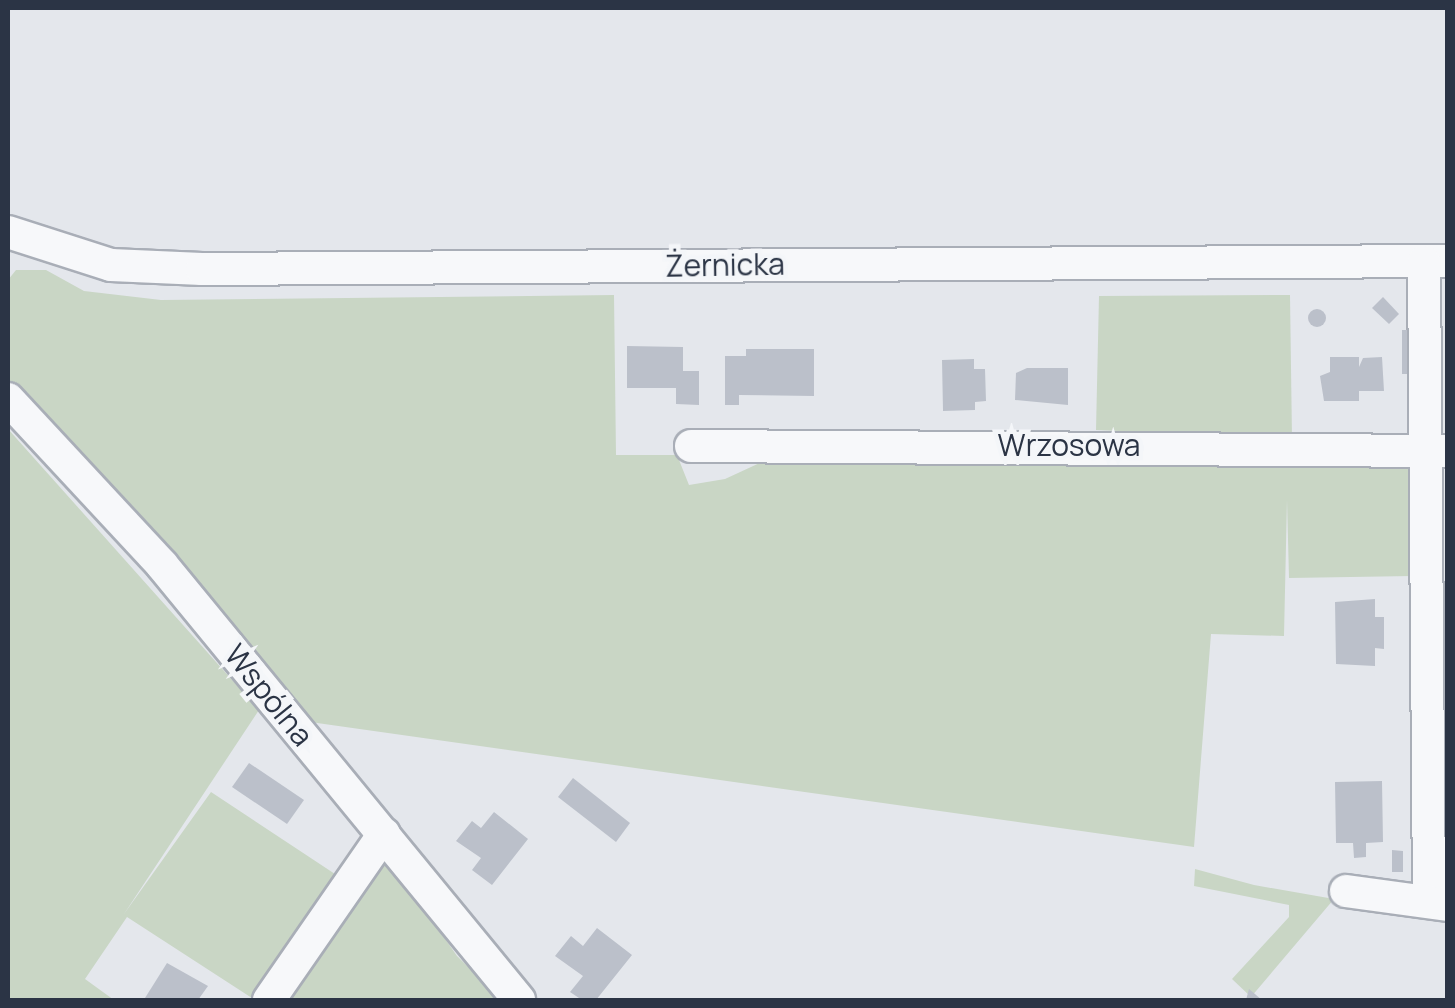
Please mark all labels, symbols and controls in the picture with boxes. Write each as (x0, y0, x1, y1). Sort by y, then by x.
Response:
street label: Żernicka (665, 246, 785, 284)
street label: Wrzosowa (998, 427, 1140, 463)
street label: Wspólna (217, 637, 321, 753)

